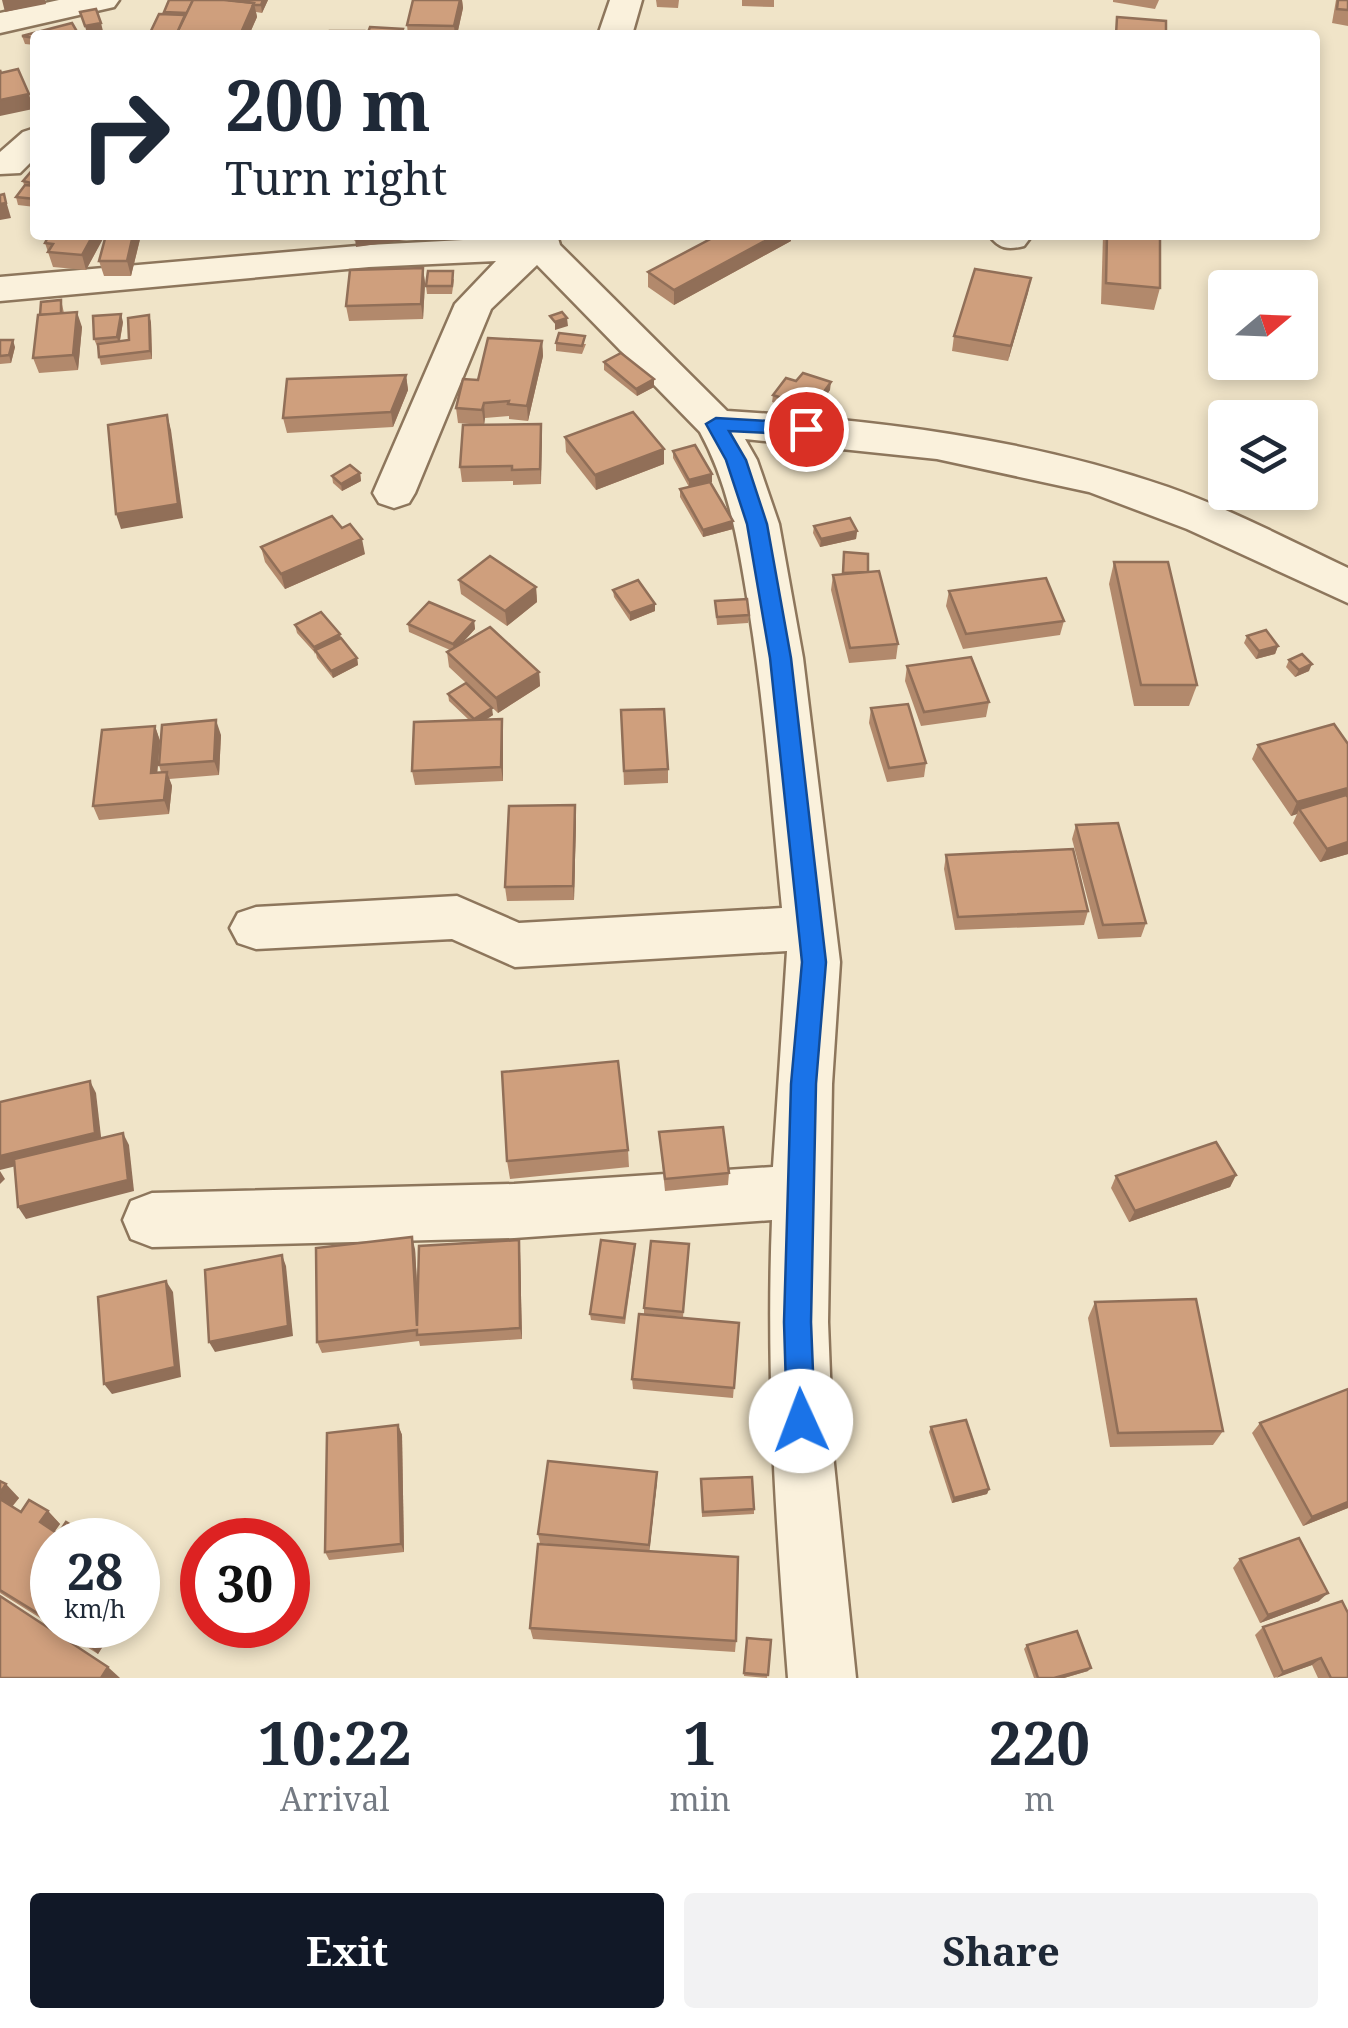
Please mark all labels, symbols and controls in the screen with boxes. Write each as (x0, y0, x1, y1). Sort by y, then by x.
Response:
text: 200 m (225, 56, 431, 152)
icon: right (60, 70, 190, 200)
text: Turn right (225, 147, 447, 208)
north arrow (1208, 270, 1318, 380)
map controls (1208, 270, 1318, 510)
pin (764, 387, 849, 472)
button: layers (1208, 400, 1318, 510)
icon: arrive (779, 402, 834, 457)
position arrow (749, 1369, 853, 1473)
speed limit sign: 30 (180, 1518, 310, 1648)
text: 28 (67, 1537, 123, 1605)
text: km/h (64, 1591, 126, 1625)
text: 10:22 (258, 1701, 412, 1783)
text: 1 (683, 1701, 717, 1783)
text: 220 (988, 1701, 1090, 1783)
text: Arrival (280, 1777, 389, 1820)
text: min (670, 1777, 731, 1820)
text: m (1024, 1777, 1054, 1820)
button: Exit (30, 1893, 664, 2008)
button: Share (684, 1893, 1318, 2008)

